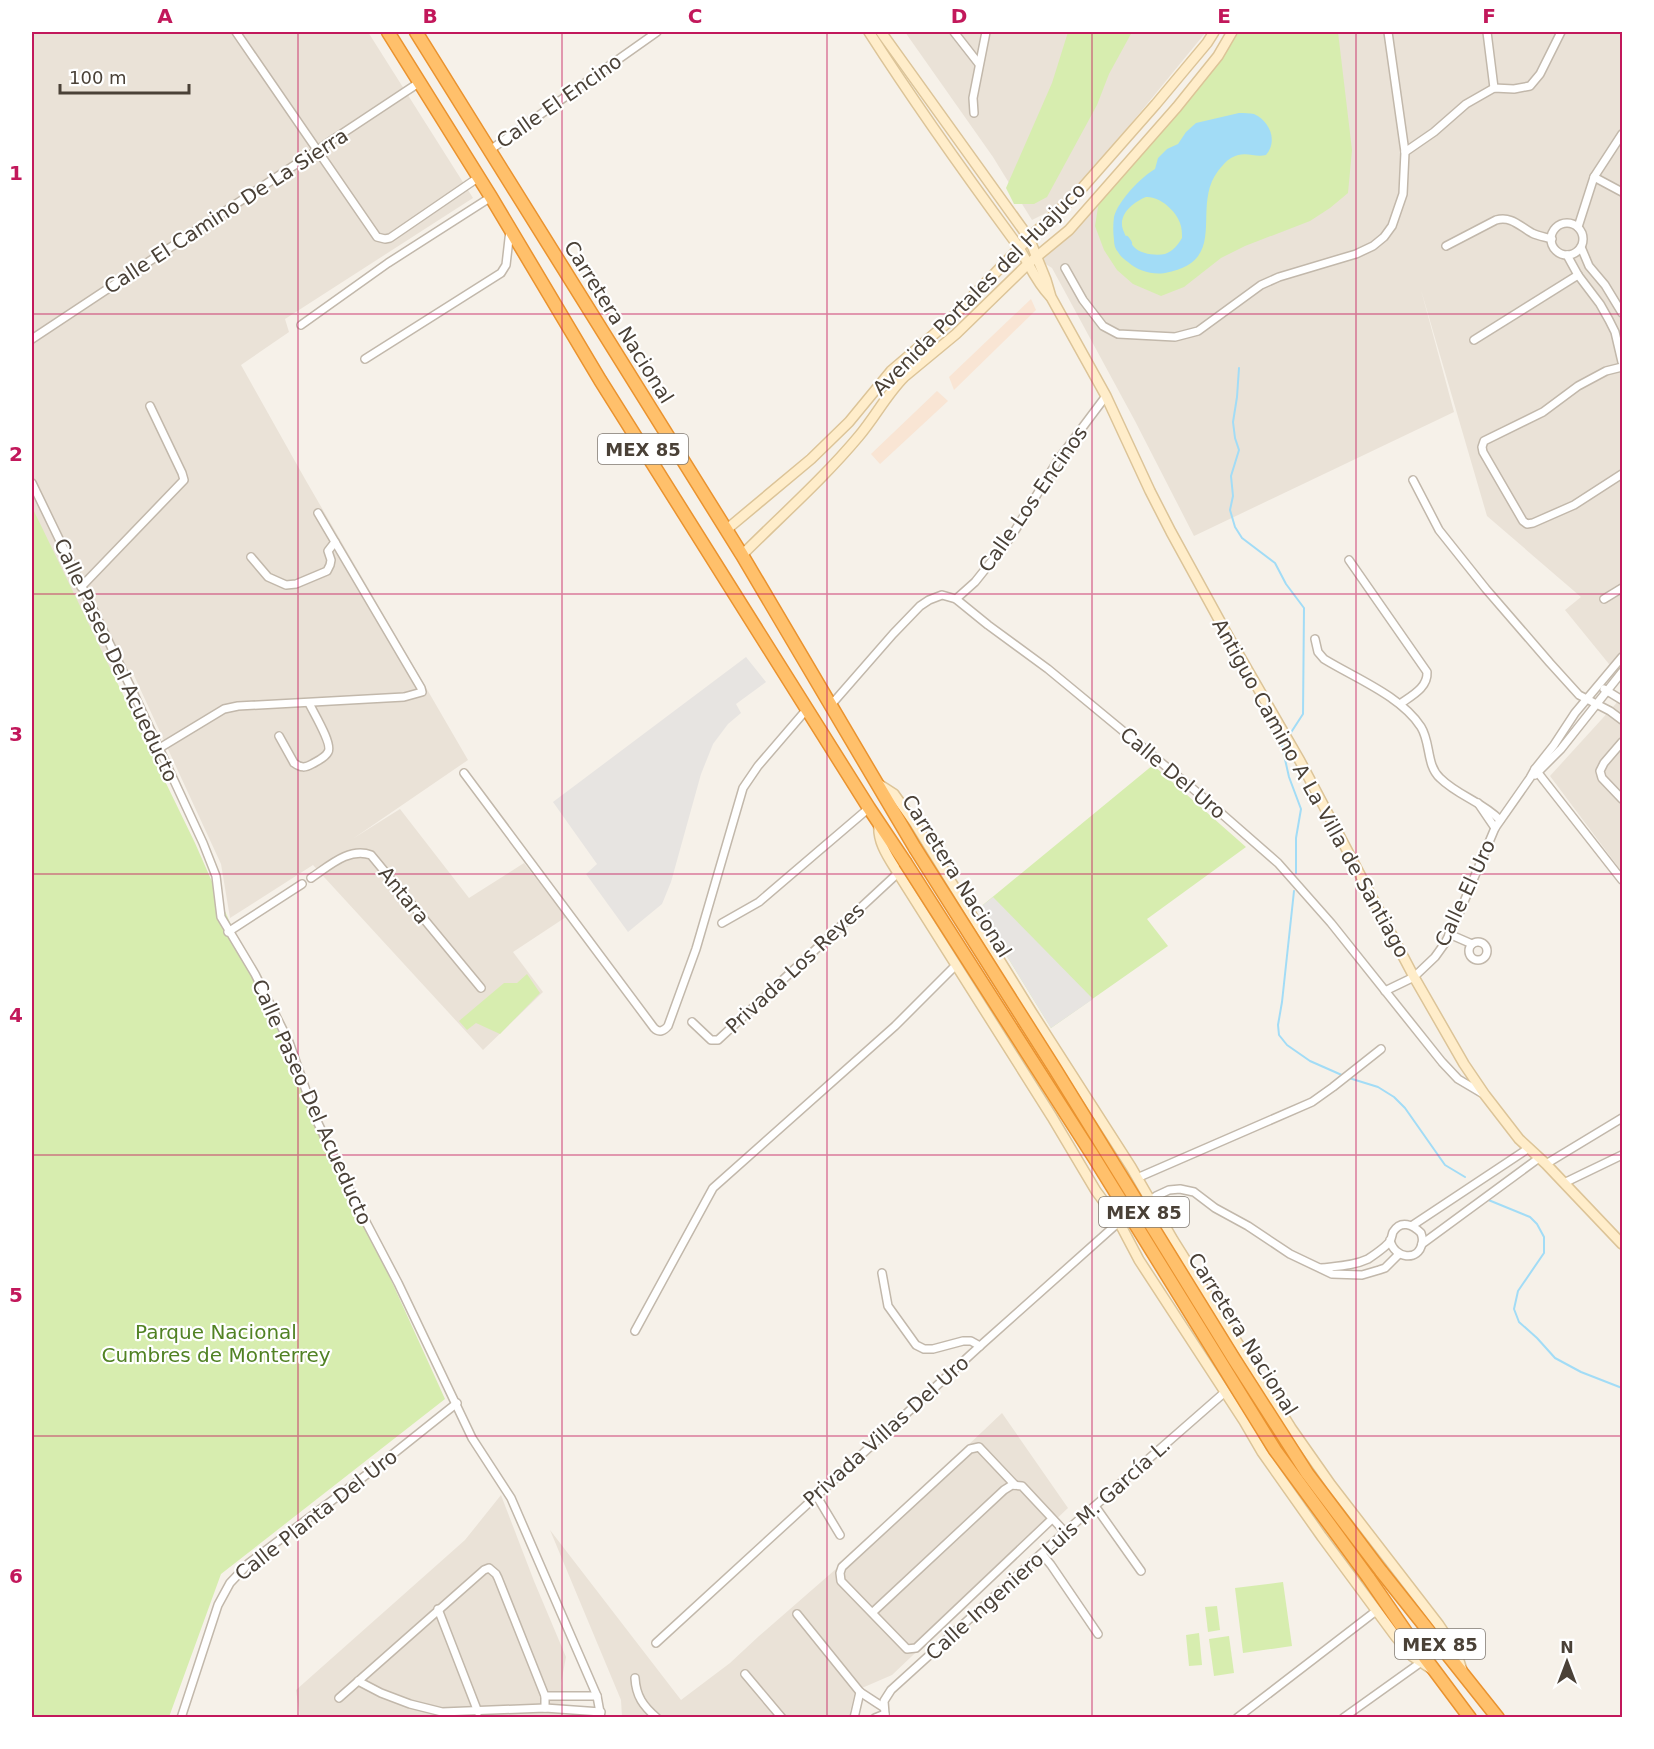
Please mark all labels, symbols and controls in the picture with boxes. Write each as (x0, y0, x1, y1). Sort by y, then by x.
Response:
text: A (157, 4, 173, 28)
text: B (422, 4, 438, 28)
text: C (688, 4, 702, 28)
text: D (951, 4, 967, 28)
text: E (1217, 4, 1231, 28)
text: F (1482, 4, 1496, 28)
street label: Calle El Encino (492, 49, 626, 153)
scale bar (60, 57, 189, 95)
text: 100 m (69, 67, 127, 88)
street label: Calle El Camino De La Sierra (100, 123, 352, 299)
text: 1 (9, 161, 23, 185)
street label: Avenida Portales del Huajuco (868, 178, 1090, 400)
street label: Carretera Nacional (559, 236, 679, 408)
street label: Calle Los Encinos (974, 421, 1092, 577)
road number: MEX 85 (598, 434, 688, 464)
text: 2 (9, 442, 23, 466)
street label: Calle Paseo Del Acueducto (49, 534, 183, 786)
street label: Antiguo Camino A La Villa de Santiago (1207, 614, 1415, 962)
text: 3 (9, 722, 23, 746)
street label: Calle Del Uro (1115, 722, 1231, 824)
street label: Carretera Nacional (897, 790, 1017, 962)
street label: Calle El Uro (1430, 836, 1500, 950)
street label: Antara (374, 861, 434, 929)
street label: Privada Los Reyes (721, 898, 869, 1038)
street label: Calle Paseo Del Acueducto (247, 976, 377, 1228)
text: 4 (9, 1003, 23, 1027)
road number: MEX 85 (1099, 1197, 1189, 1227)
street label: Carretera Nacional (1183, 1248, 1303, 1420)
text: 5 (9, 1283, 23, 1307)
park label: Parque Nacional Cumbres de Monterrey (101, 1320, 331, 1367)
street label: Privada Villas Del Uro (798, 1350, 974, 1512)
street label: Calle Ingeniero Luis M. García L. (921, 1433, 1175, 1665)
street label: Calle Planta Del Uro (230, 1444, 402, 1586)
text: 6 (9, 1564, 23, 1588)
road number: MEX 85 (1395, 1629, 1485, 1659)
north arrow (1537, 1632, 1597, 1692)
text: N (1560, 1638, 1574, 1657)

